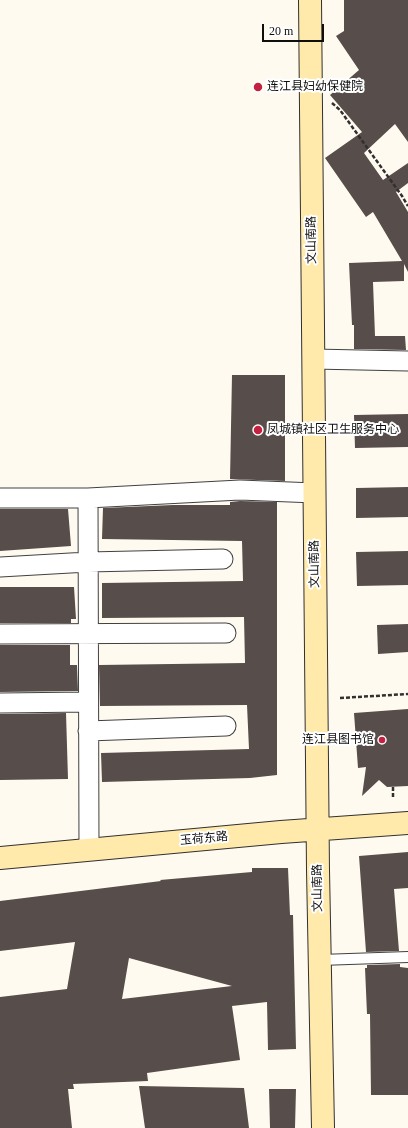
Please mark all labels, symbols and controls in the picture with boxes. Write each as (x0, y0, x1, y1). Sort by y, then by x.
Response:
scale bar (264, 16, 326, 42)
text: 20 m (269, 24, 293, 38)
place label: 连江县妇幼保健院 (267, 80, 363, 94)
marker: 连江县妇幼保健院 (252, 81, 264, 93)
street label: 文山南路 (304, 216, 320, 264)
place label: 凤城镇社区卫生服务中心 (267, 423, 399, 437)
marker: 凤城镇社区卫生服务中心 (252, 424, 264, 436)
street label: 文山南路 (307, 540, 323, 588)
place label: 连江县图书馆 (302, 733, 374, 747)
marker: 连江县图书馆 (377, 735, 387, 745)
street label: 玉荷东路 (179, 830, 229, 848)
street label: 文山南路 (310, 864, 326, 912)

